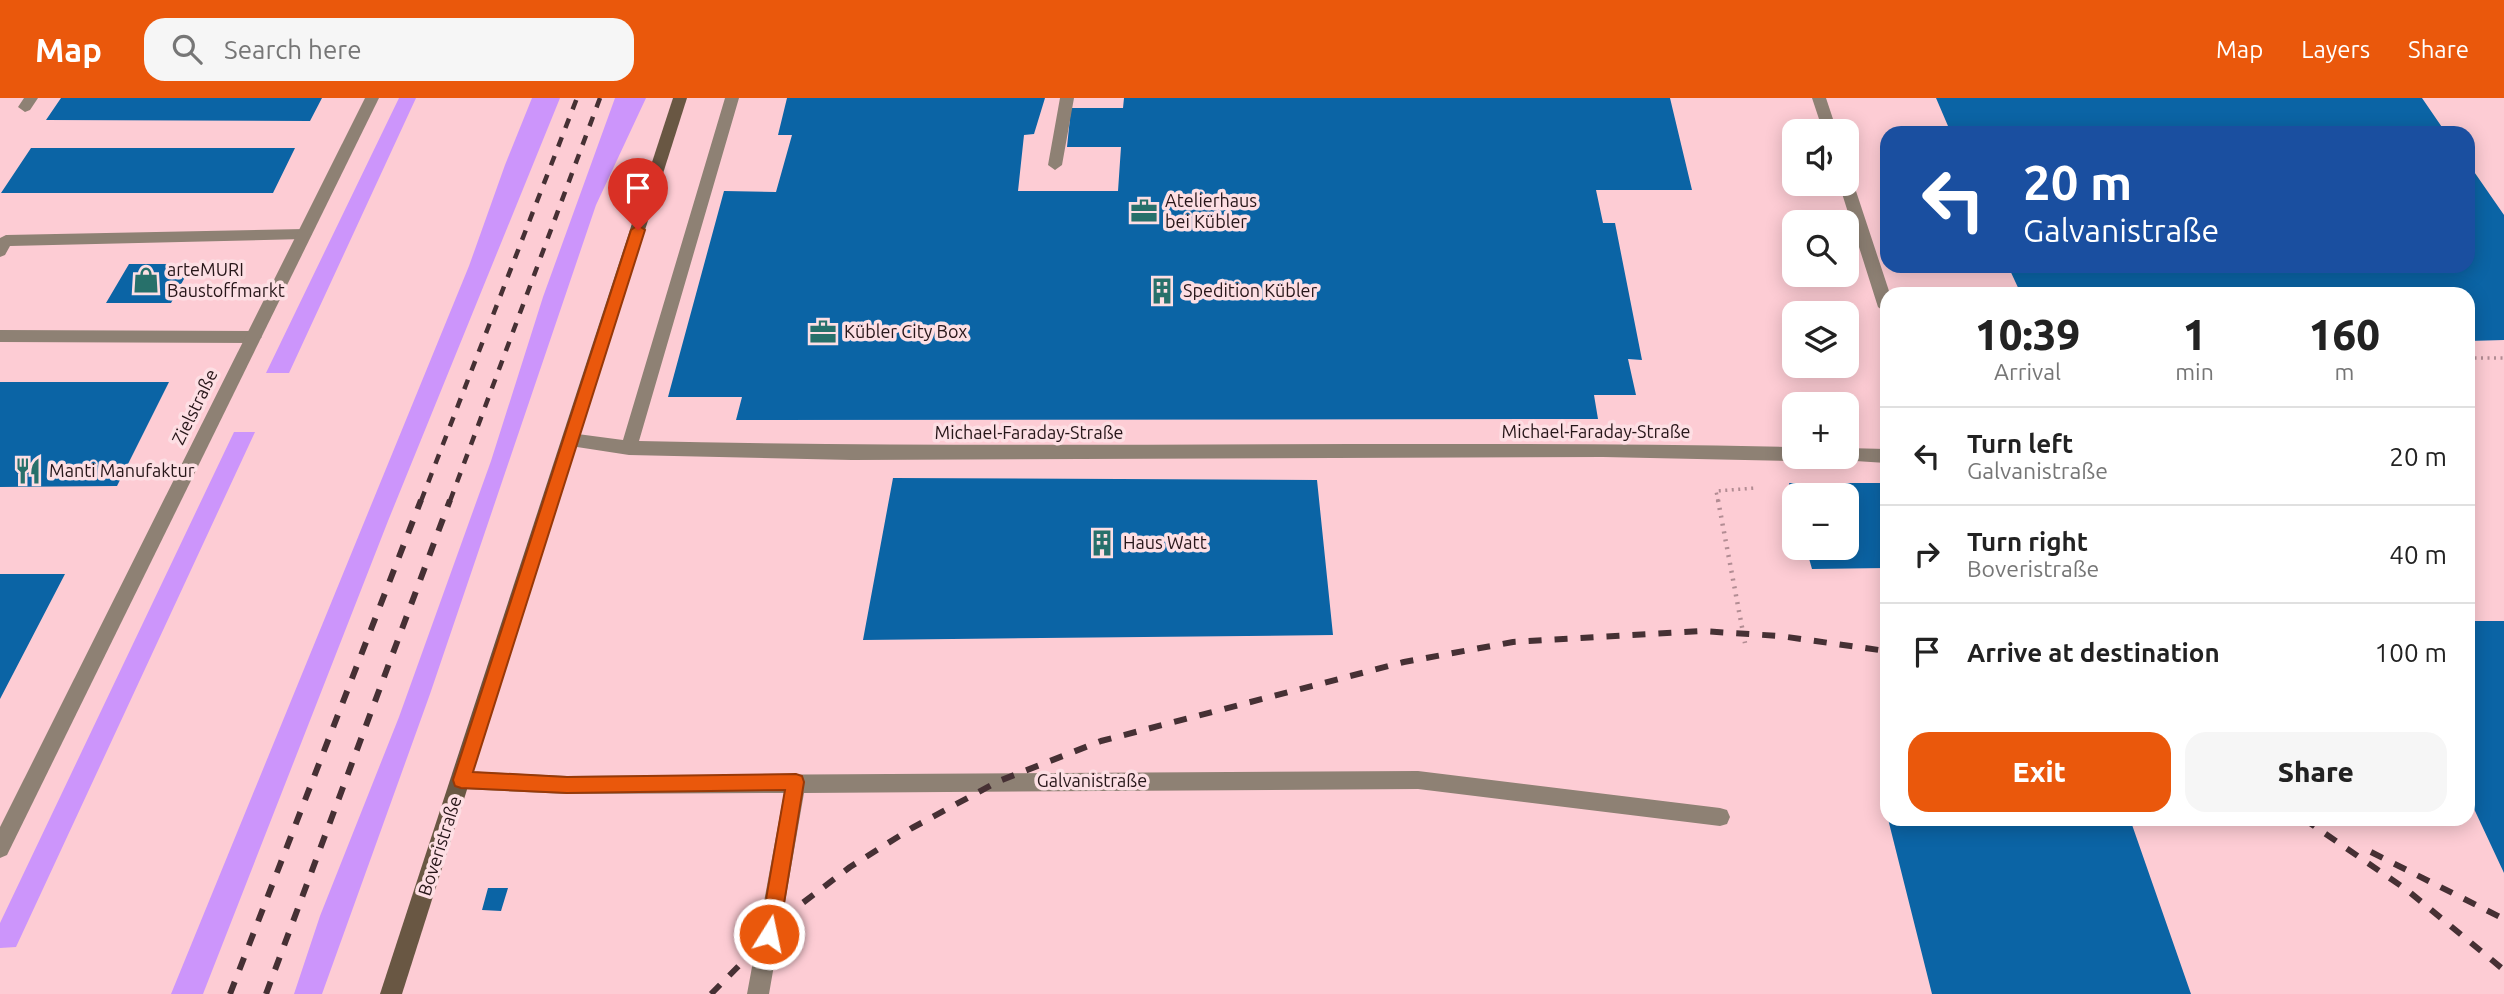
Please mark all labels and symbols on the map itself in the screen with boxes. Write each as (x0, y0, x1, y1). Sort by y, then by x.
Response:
pin (608, 158, 668, 230)
place label: Atelierhaus bei Kübler (1165, 190, 1257, 231)
office icon: Atelierhaus bei Kübler (1129, 196, 1159, 226)
place label: arteMURI Baustoffmarkt (167, 259, 285, 300)
shop icon: arteMURI Baustoffmarkt (131, 265, 161, 295)
building icon: Spedition Kübler (1147, 276, 1177, 306)
place label: Spedition Kübler (1183, 280, 1318, 300)
office icon: Kübler City Box (808, 317, 838, 347)
place label: Kübler City Box (844, 321, 967, 341)
street label: Zielstraße (167, 366, 221, 447)
street label: Michael-Faraday-Straße (1502, 421, 1690, 441)
street label: Michael-Faraday-Straße (935, 422, 1123, 442)
restaurant icon: Manti Manufaktur (13, 456, 43, 486)
place label: Manti Manufaktur (49, 460, 195, 480)
building icon: Haus Watt (1087, 528, 1117, 558)
place label: Haus Watt (1123, 532, 1207, 552)
street label: Galvanistraße (1037, 770, 1147, 790)
street label: Boveristraße (414, 793, 465, 898)
position arrow (732, 897, 806, 971)

